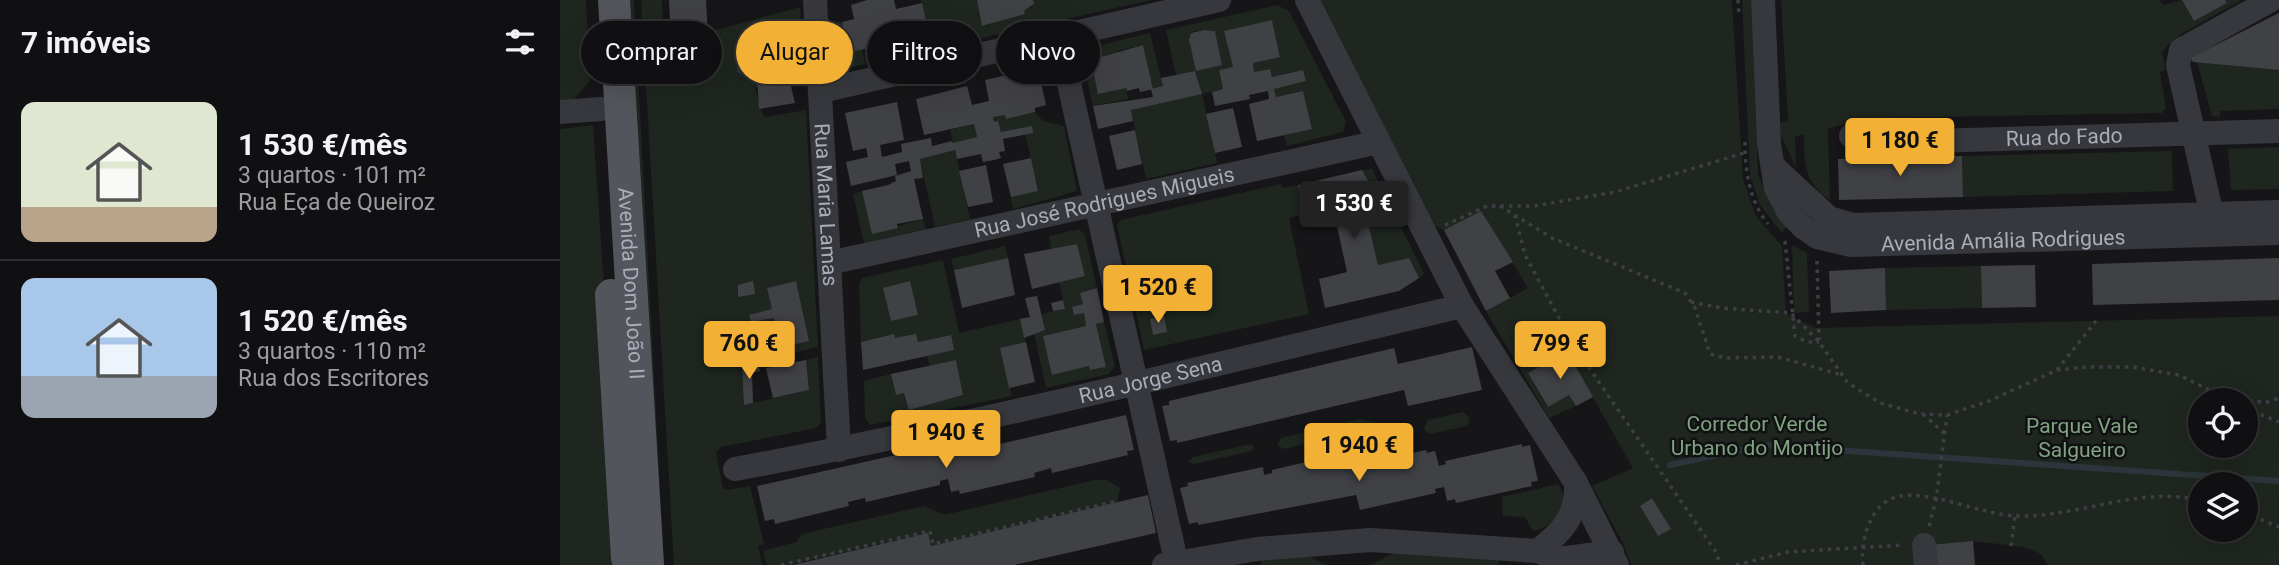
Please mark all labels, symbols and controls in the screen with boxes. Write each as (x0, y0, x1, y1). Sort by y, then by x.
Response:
chip: Comprar (581, 21, 722, 84)
chip: Alugar (736, 21, 853, 84)
chip: Filtros (867, 21, 982, 84)
chip: Novo (996, 21, 1100, 84)
icon: filters (501, 23, 539, 61)
text: 7 imóveis (21, 25, 151, 60)
pin: 1 180 € (1835, 118, 1965, 178)
street label: Rua Maria Lamas (810, 123, 842, 287)
street label: Rua do Fado (2006, 124, 2123, 151)
text: 1 530 €/mês (238, 127, 408, 162)
text: 1 180 € (1861, 127, 1939, 154)
icon: home (77, 130, 161, 214)
text: 3 quartos · 101 m² (238, 162, 426, 189)
street label: Rua José Rodrigues Migueis (972, 162, 1237, 243)
pin: 1 530 € (1289, 182, 1419, 241)
street label: Avenida Dom João II (613, 187, 649, 380)
text: Rua Eça de Queiroz (238, 189, 435, 216)
text: 1 530 € (1315, 190, 1393, 217)
street label: Avenida Amália Rodrigues (1881, 225, 2126, 256)
pin: 1 520 € (1093, 266, 1223, 325)
text: 1 520 € (1119, 274, 1197, 301)
text: 1 520 €/mês (238, 303, 408, 338)
icon: home (77, 306, 161, 390)
pin: 760 € (700, 322, 798, 381)
pin: 799 € (1511, 322, 1609, 381)
text: 760 € (720, 330, 778, 357)
text: 799 € (1531, 330, 1589, 357)
text: 3 quartos · 110 m² (238, 338, 426, 365)
street label: Rua Jorge Sena (1077, 352, 1225, 408)
text: Rua dos Escritores (238, 365, 429, 392)
map controls (2188, 388, 2258, 542)
button: locate (2188, 388, 2258, 458)
pin: 1 940 € (881, 410, 1011, 470)
park label: Corredor Verde Urbano do Montijo (1671, 412, 1843, 460)
park label: Parque Vale Salgueiro (2026, 414, 2138, 462)
text: 1 940 € (907, 419, 985, 446)
pin: 1 940 € (1294, 424, 1424, 483)
text: 1 940 € (1320, 432, 1398, 459)
button: layers (2188, 472, 2258, 542)

